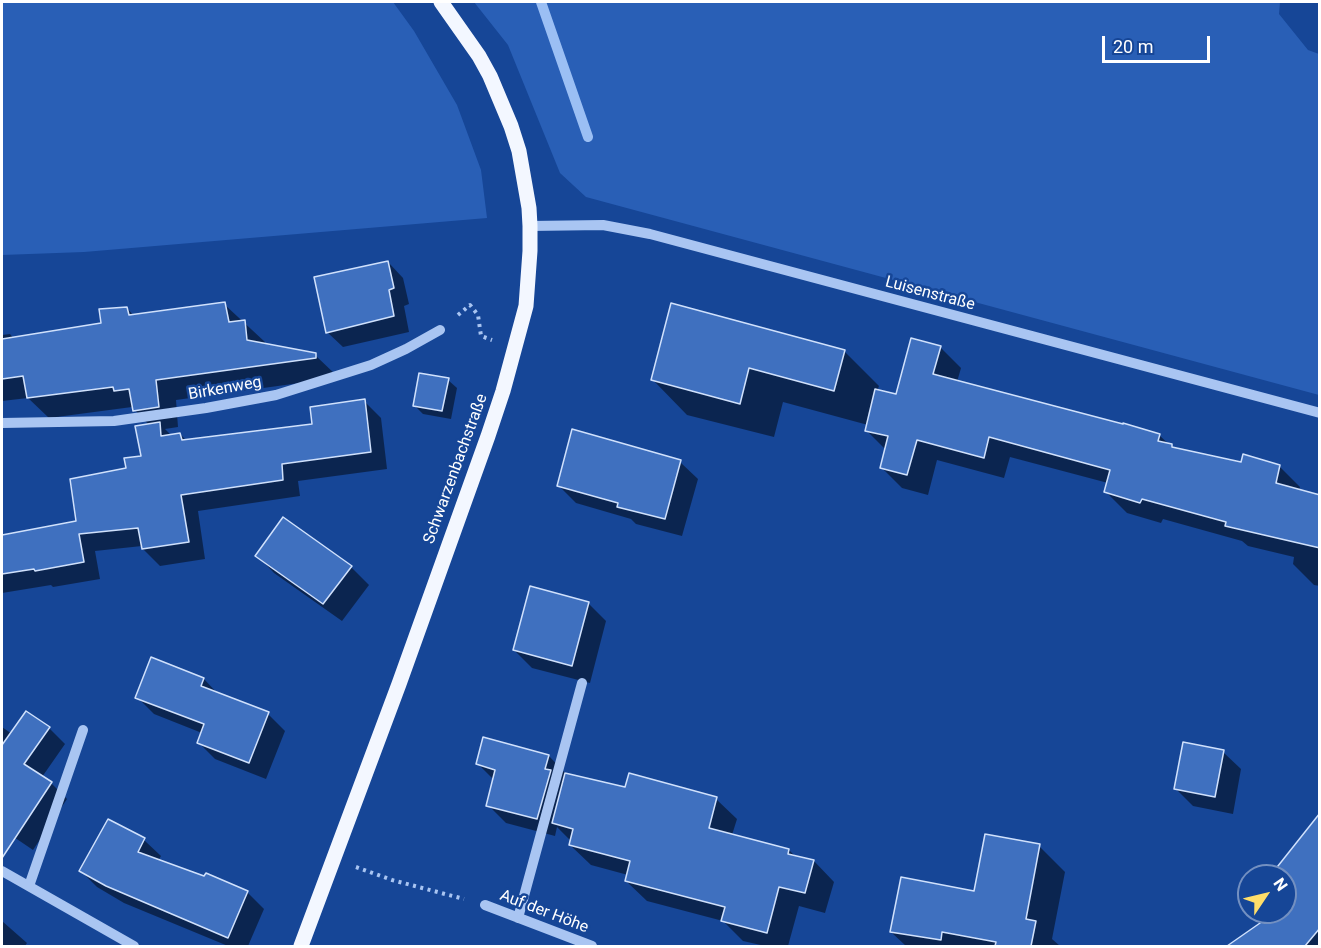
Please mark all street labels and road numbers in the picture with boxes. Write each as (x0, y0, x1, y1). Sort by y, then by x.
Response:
street label: Luisenstraße (883, 273, 977, 315)
street label: Birkenweg (187, 373, 263, 405)
street label: Schwarzenbachstraße (420, 391, 492, 547)
street label: Auf der Höhe (497, 886, 591, 938)

